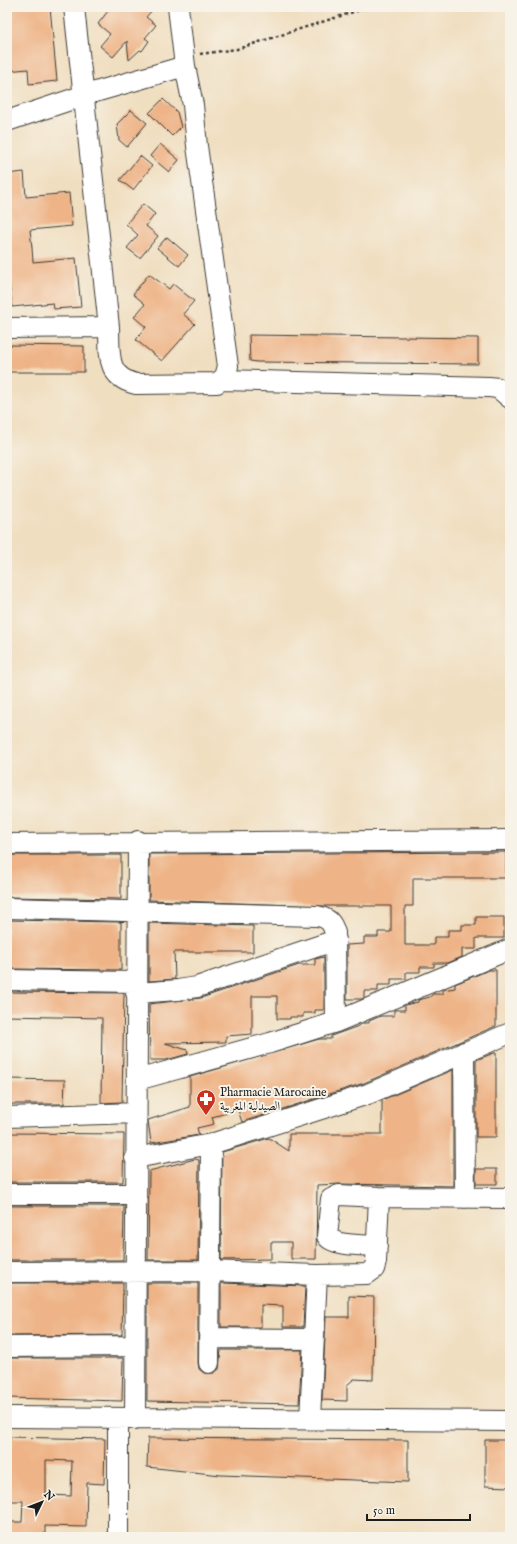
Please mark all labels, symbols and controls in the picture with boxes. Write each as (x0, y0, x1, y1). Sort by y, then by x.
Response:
place label: Pharmacie Marocaine الصيدلية المغربية (220, 1085, 327, 1114)
pharmacy icon: Pharmacie Marocaine الصيدلية المغربية (195, 1088, 217, 1116)
north arrow (22, 1482, 62, 1522)
text: N (40, 1487, 57, 1504)
scale bar (367, 1496, 470, 1522)
text: 50 m (373, 1503, 395, 1518)

